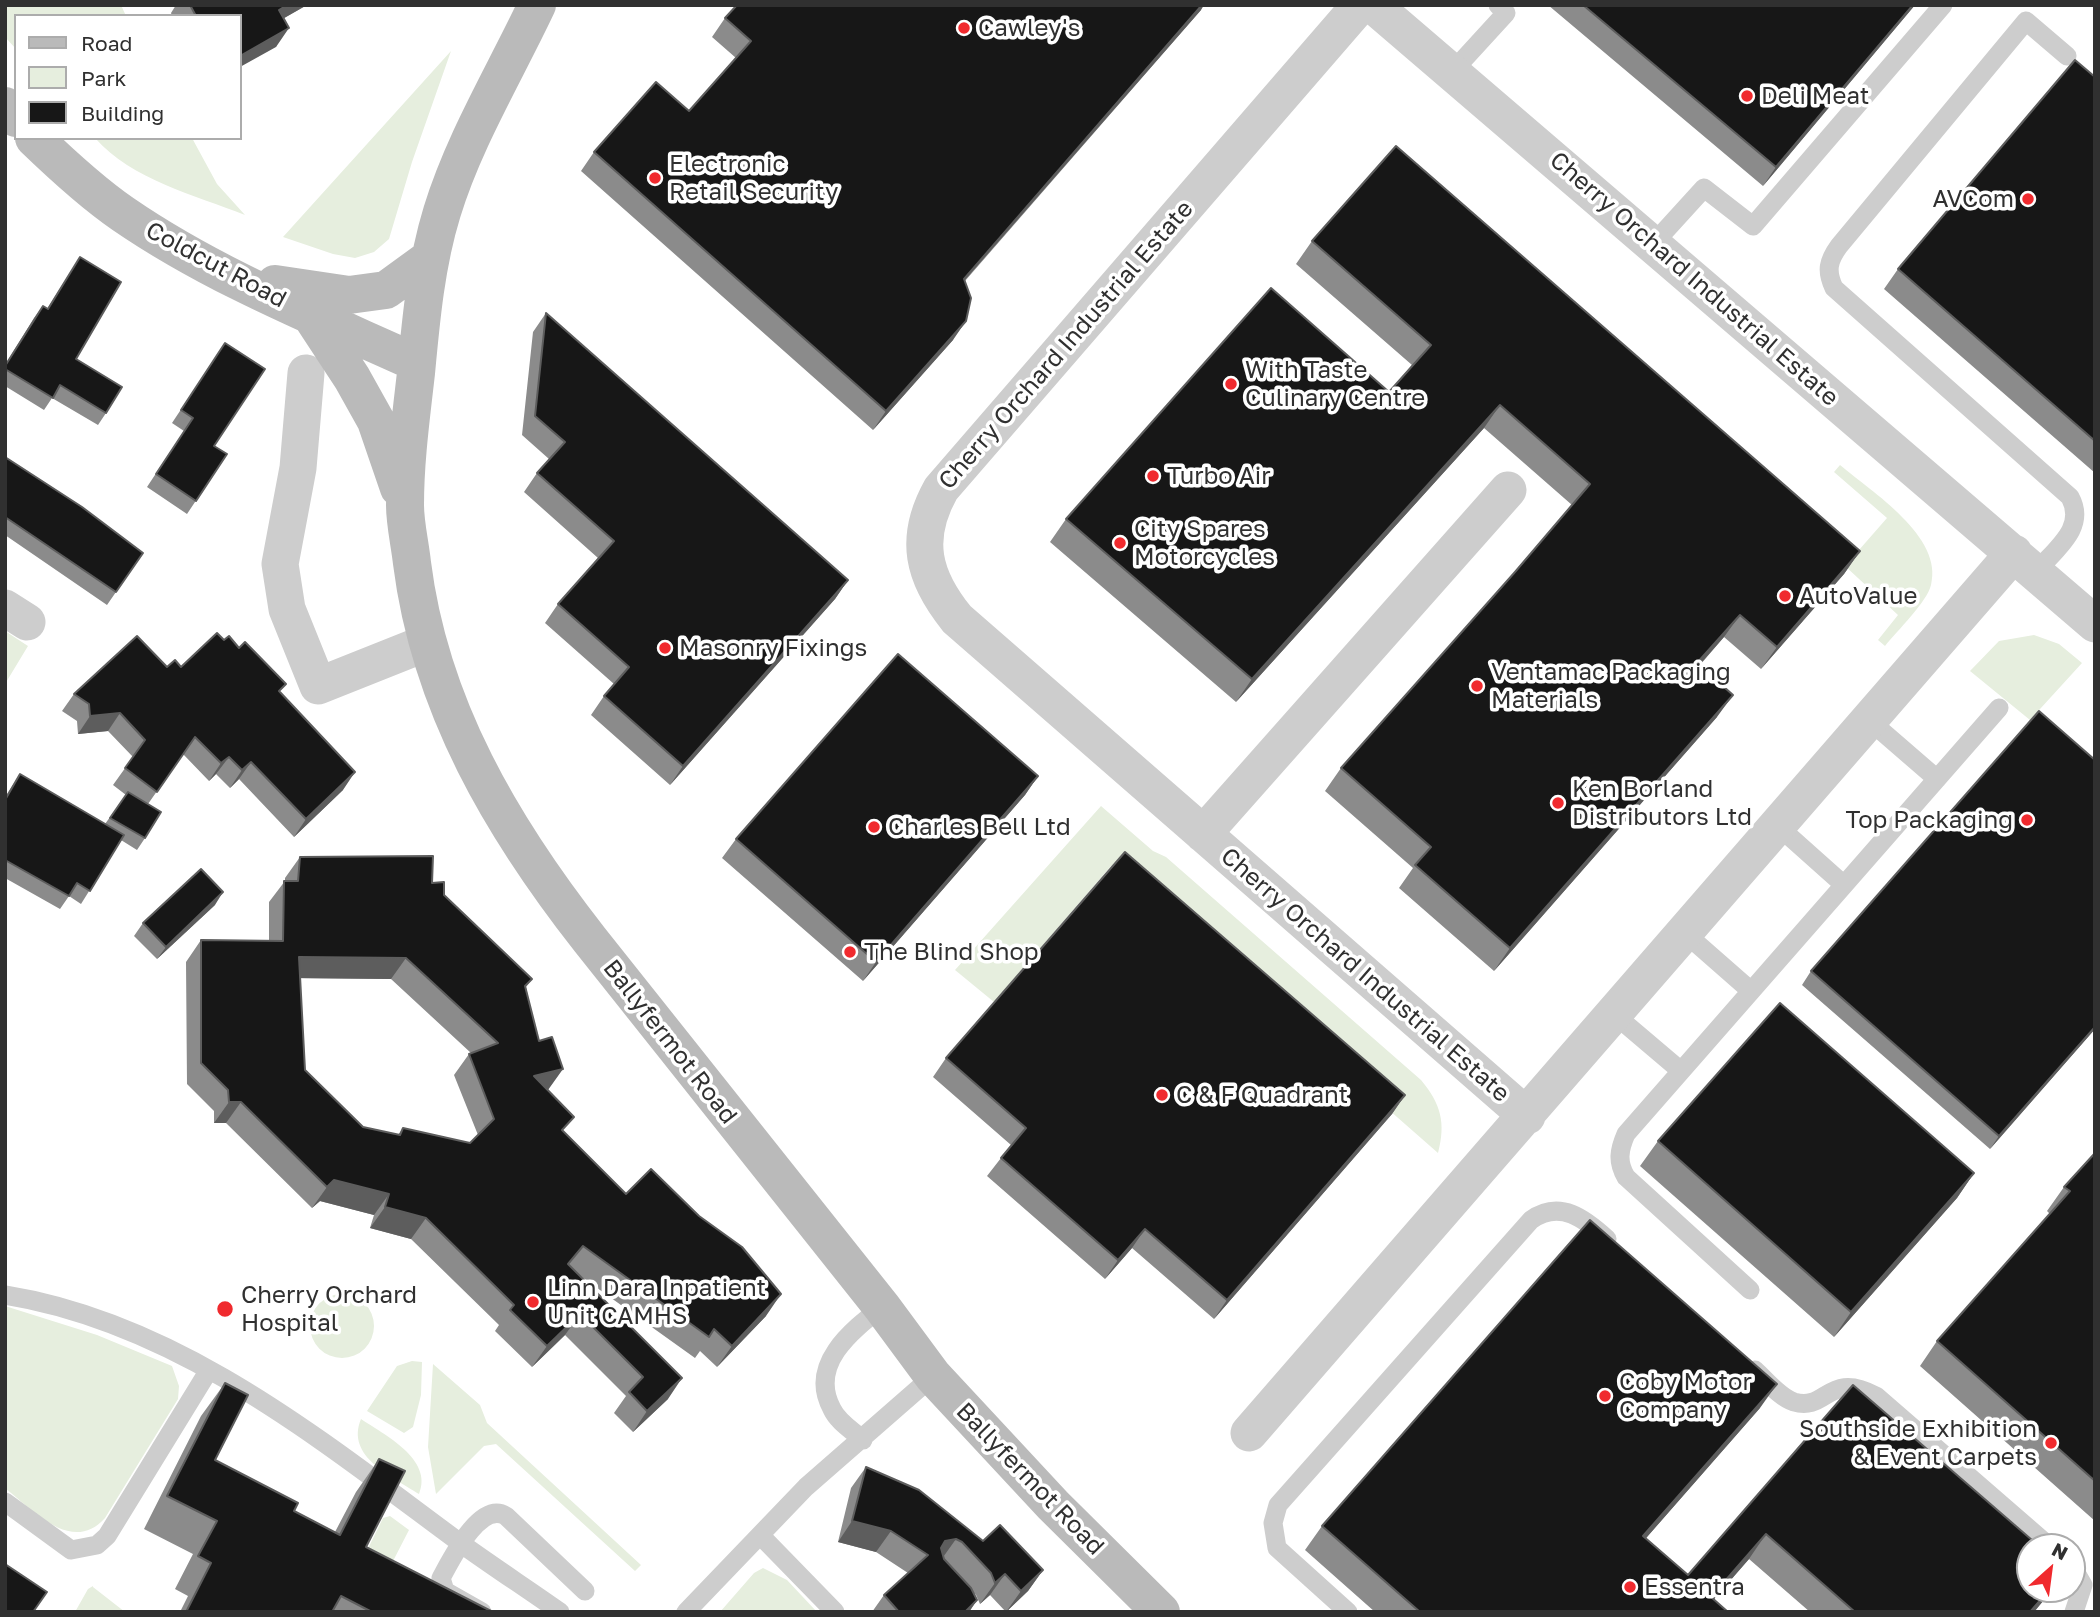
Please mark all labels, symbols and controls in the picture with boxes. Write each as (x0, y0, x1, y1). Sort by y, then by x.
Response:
legend (14, 14, 242, 140)
place label: Cawley's (978, 14, 1080, 42)
marker: Cawley's (956, 20, 972, 36)
text: Road (81, 30, 132, 56)
text: Park (81, 65, 126, 91)
place label: Deli Meat (1761, 82, 1869, 110)
marker: Deli Meat (1739, 88, 1755, 104)
text: Building (81, 100, 164, 126)
street label: Cherry Orchard Industrial Estate (1544, 146, 1844, 412)
place label: Electronic Retail Security (669, 150, 838, 206)
marker: Electronic Retail Security (647, 170, 663, 186)
place label: AVCom (1933, 185, 2014, 213)
marker: AVCom (2020, 191, 2036, 207)
street label: Cherry Orchard Industrial Estate (933, 195, 1199, 495)
street label: Coldcut Road (141, 216, 291, 314)
place label: With Taste Culinary Centre (1245, 356, 1425, 412)
marker: With Taste Culinary Centre (1223, 376, 1239, 392)
place label: Turbo Air (1167, 462, 1271, 490)
marker: Turbo Air (1145, 468, 1161, 484)
place label: City Spares Motorcycles (1134, 515, 1275, 571)
marker: City Spares Motorcycles (1112, 535, 1128, 551)
place label: AutoValue (1799, 582, 1917, 610)
marker: AutoValue (1777, 588, 1793, 604)
place label: Masonry Fixings (679, 634, 867, 662)
marker: Masonry Fixings (657, 640, 673, 656)
place label: Ventamac Packaging Materials (1491, 658, 1731, 714)
marker: Ventamac Packaging Materials (1469, 678, 1485, 694)
place label: Ken Borland Distributors Ltd (1572, 775, 1752, 831)
marker: Ken Borland Distributors Ltd (1550, 795, 1566, 811)
place label: Top Packaging (1845, 806, 2013, 834)
marker: Top Packaging (2019, 812, 2035, 828)
place label: Charles Bell Ltd (888, 813, 1071, 841)
marker: Charles Bell Ltd (866, 819, 882, 835)
street label: Cherry Orchard Industrial Estate (1215, 842, 1515, 1108)
place label: The Blind Shop (864, 938, 1039, 966)
marker: The Blind Shop (842, 944, 858, 960)
street label: Ballyfermot Road (597, 954, 743, 1130)
place label: C & F Quadrant (1176, 1081, 1348, 1109)
marker: C & F Quadrant (1154, 1087, 1170, 1103)
place label: Linn Dara Inpatient Unit CAMHS (547, 1274, 766, 1330)
place label: Cherry Orchard Hospital (241, 1281, 417, 1337)
marker: Linn Dara Inpatient Unit CAMHS (525, 1294, 541, 1310)
marker: Cherry Orchard Hospital (215, 1299, 235, 1319)
place label: Coby Motor Company (1619, 1368, 1752, 1424)
marker: Coby Motor Company (1597, 1388, 1613, 1404)
street label: Ballyfermot Road (950, 1397, 1110, 1561)
place label: Southside Exhibition & Event Carpets (1799, 1415, 2037, 1471)
marker: Southside Exhibition & Event Carpets (2043, 1435, 2059, 1451)
north arrow (2016, 1533, 2086, 1603)
text: N (2048, 1537, 2072, 1564)
place label: Essentra (1644, 1573, 1745, 1601)
marker: Essentra (1622, 1579, 1638, 1595)

